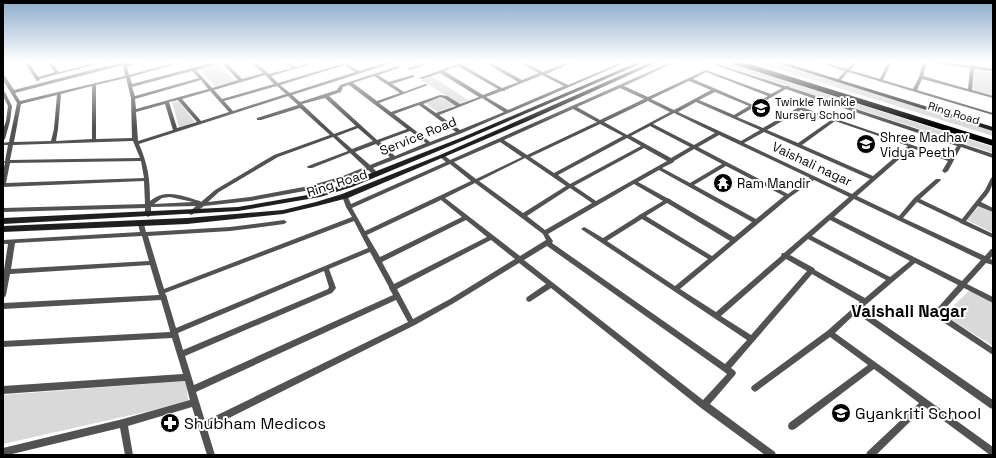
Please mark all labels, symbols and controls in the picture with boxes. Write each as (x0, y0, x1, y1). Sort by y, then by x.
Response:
place label: Twinkle Twinkle Nursery School (775, 95, 856, 122)
school or university icon: Twinkle Twinkle Nursery School (750, 97, 772, 119)
street label: Ring Road (926, 99, 982, 127)
street label: Service Road (377, 113, 459, 159)
place label: Shree Madhav Vidya Peeth (880, 129, 968, 161)
school or university icon: Shree Madhav Vidya Peeth (855, 133, 877, 155)
street label: Vaishali nagar (769, 138, 855, 190)
street label: Ring Road (304, 165, 370, 201)
temple icon: Ram Mandir (712, 172, 734, 194)
place label: Ram Mandir (737, 175, 810, 192)
district label: Vaishali Nagar (851, 300, 967, 322)
school or university icon: Gyankriti School (830, 402, 852, 424)
place label: Gyankriti School (855, 403, 981, 424)
pharmacy icon: Shubham Medicos (159, 412, 181, 434)
place label: Shubham Medicos (184, 413, 326, 434)

